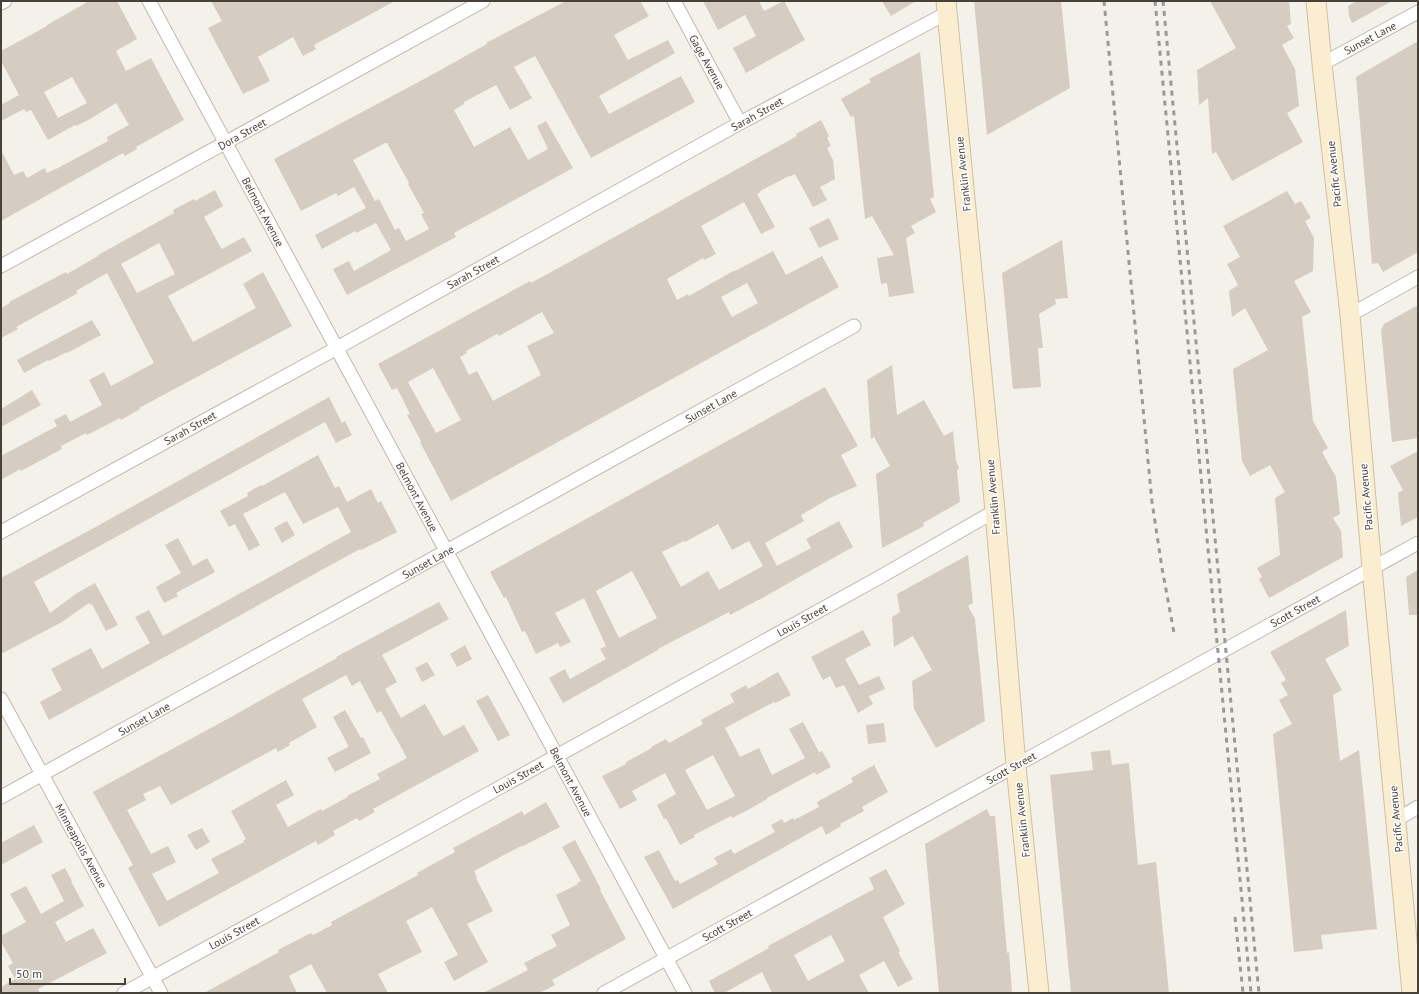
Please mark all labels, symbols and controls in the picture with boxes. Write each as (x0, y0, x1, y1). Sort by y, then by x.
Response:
street label: Sunset Lane (1341, 18, 1399, 58)
street label: Gage Avenue (686, 32, 728, 92)
street label: Sarah Street (728, 94, 786, 134)
street label: Dora Street (215, 115, 269, 153)
street label: Franklin Avenue (952, 135, 974, 212)
street label: Pacific Avenue (1324, 140, 1344, 208)
street label: Belmont Avenue (239, 175, 287, 250)
street label: Sarah Street (444, 252, 502, 292)
street label: Sunset Lane (683, 386, 740, 426)
street label: Sarah Street (161, 408, 219, 448)
street label: Franklin Avenue (983, 458, 1003, 535)
street label: Belmont Avenue (393, 460, 441, 535)
street label: Pacific Avenue (1356, 463, 1376, 531)
street label: Sunset Lane (400, 542, 457, 582)
street label: Scott Street (1268, 591, 1323, 630)
street label: Louis Street (774, 600, 830, 640)
street label: Sunset Lane (116, 699, 173, 739)
street label: Belmont Avenue (547, 745, 595, 820)
street label: Scott Street (984, 748, 1039, 787)
street label: Louis Street (490, 757, 546, 797)
street label: Franklin Avenue (1011, 781, 1033, 858)
street label: Pacific Avenue (1386, 785, 1406, 853)
street label: Minneapolis Avenue (52, 801, 110, 891)
street label: Scott Street (700, 905, 755, 944)
street label: Louis Street (206, 913, 262, 953)
scale bar (10, 960, 125, 986)
text: 50 m (16, 966, 42, 981)

